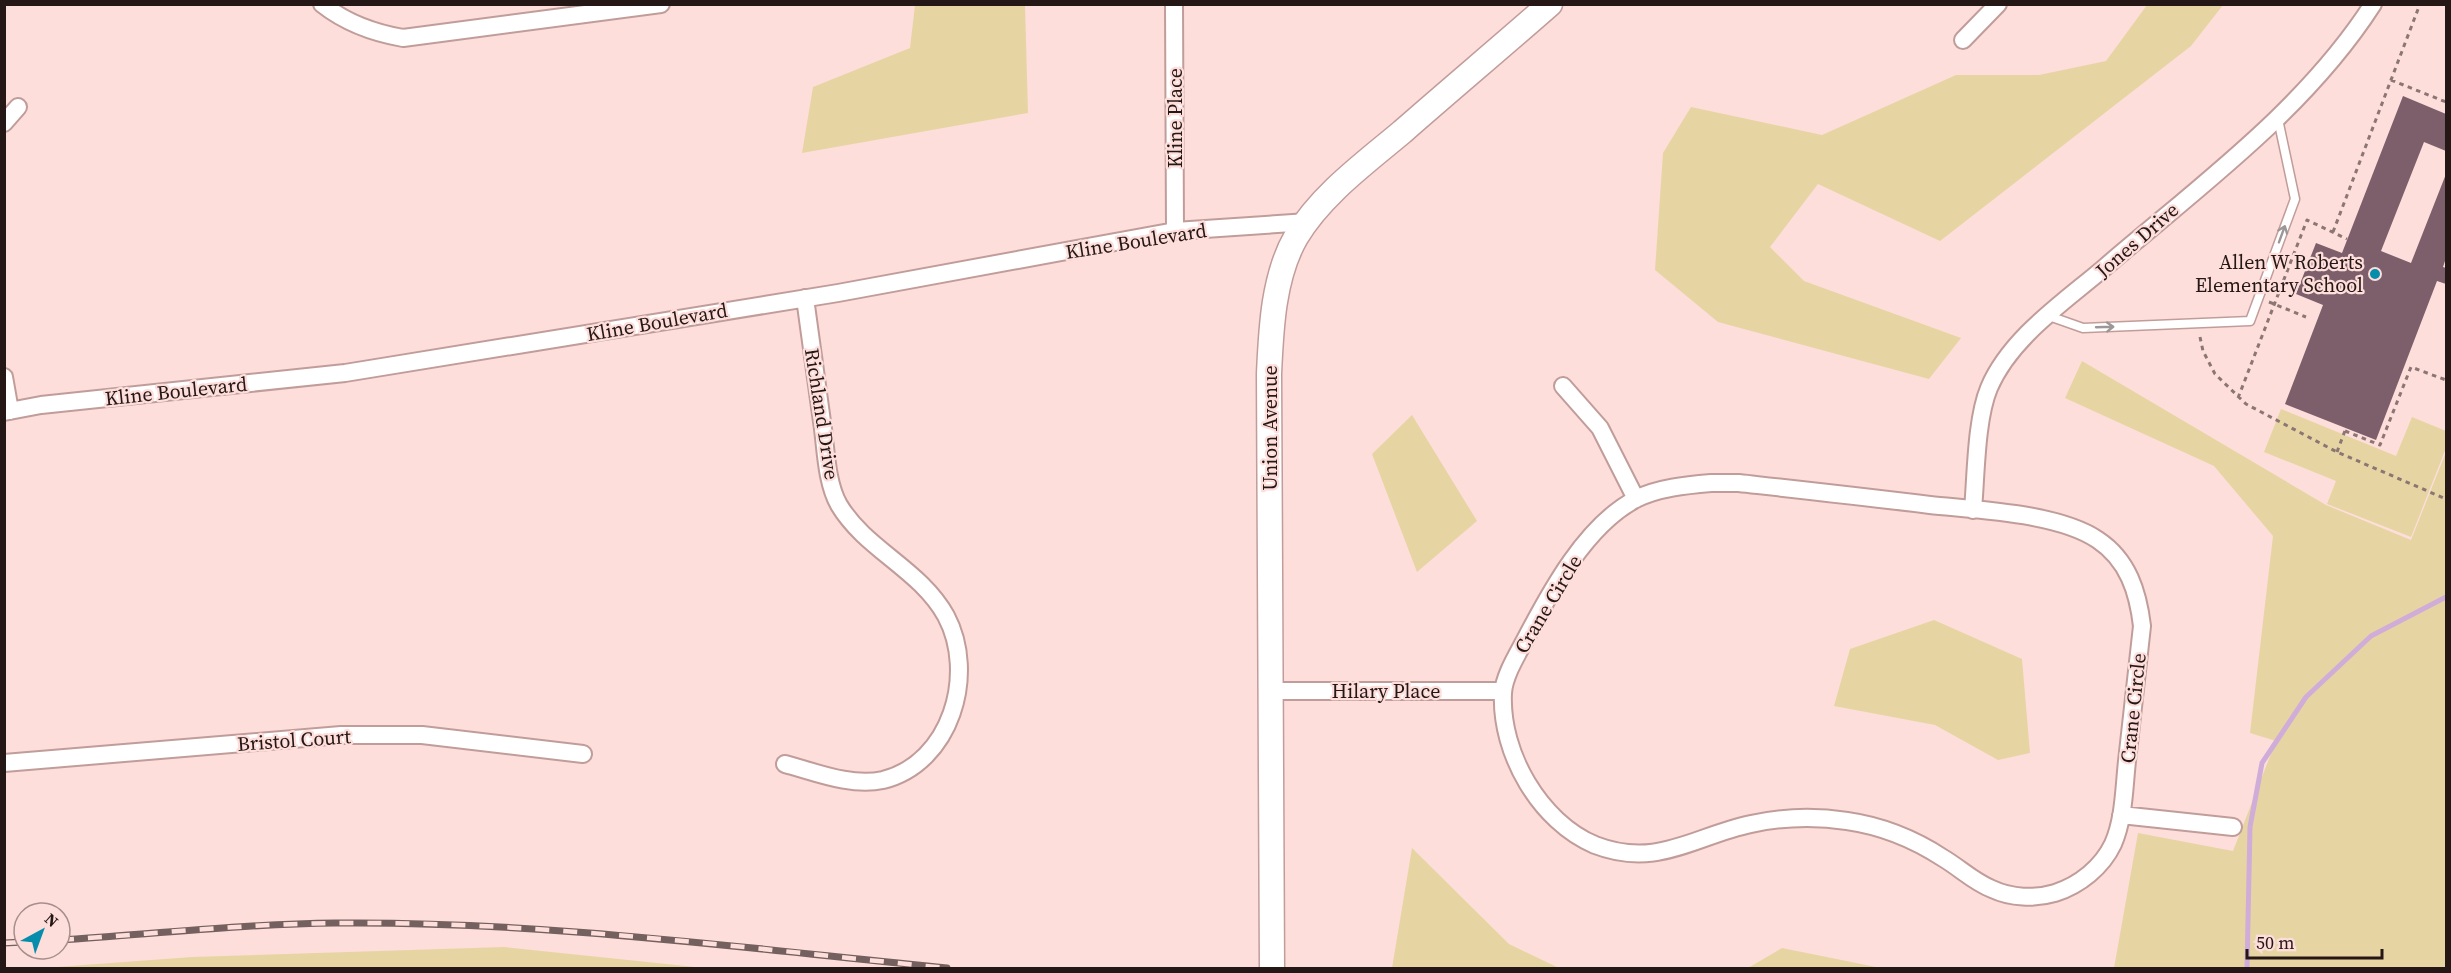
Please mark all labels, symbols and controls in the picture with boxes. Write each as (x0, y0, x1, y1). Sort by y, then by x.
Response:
street label: Kline Place (1161, 68, 1189, 168)
street label: Jones Drive (2089, 196, 2185, 285)
street label: Kline Boulevard (1063, 216, 1209, 266)
one-way arrow (2277, 225, 2288, 244)
place label: Allen W Roberts Elementary School (2195, 248, 2363, 299)
marker: Allen W Roberts Elementary School (2368, 267, 2382, 281)
street label: Kline Boulevard (584, 296, 730, 348)
one-way arrow (2095, 321, 2115, 332)
street label: Richland Drive (798, 346, 846, 482)
street label: Union Avenue (1256, 365, 1284, 491)
street label: Kline Boulevard (104, 370, 249, 412)
street label: Crane Circle (1508, 549, 1588, 659)
street label: Crane Circle (2113, 652, 2153, 764)
street label: Hilary Place (1332, 677, 1440, 705)
street label: Bristol Court (236, 722, 352, 758)
north arrow (12, 901, 72, 961)
text: N (40, 908, 64, 932)
scale bar (2247, 922, 2382, 960)
text: 50 m (2256, 930, 2294, 955)

